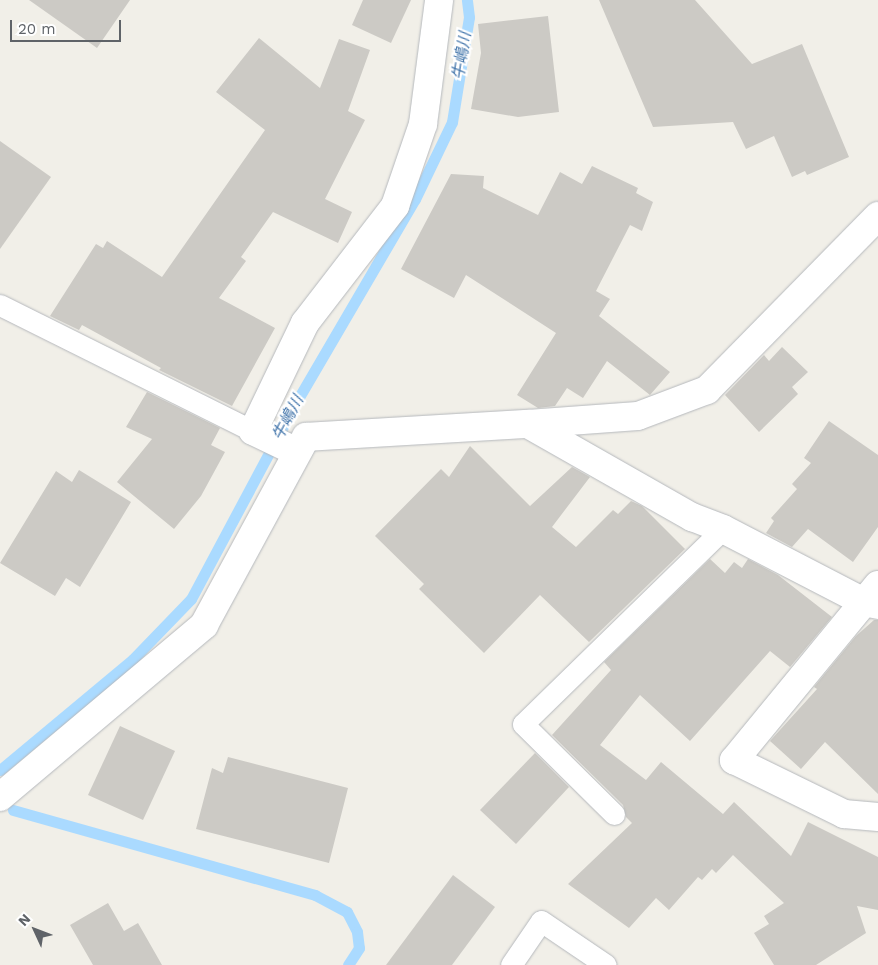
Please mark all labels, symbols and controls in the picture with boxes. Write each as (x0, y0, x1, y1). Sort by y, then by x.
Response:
scale bar (12, 10, 124, 42)
text: 20 m (18, 20, 56, 38)
water label: 牛嶋川 (449, 31, 475, 81)
water label: 牛嶋川 (268, 392, 308, 444)
north arrow (10, 905, 60, 955)
text: N (15, 911, 33, 929)

